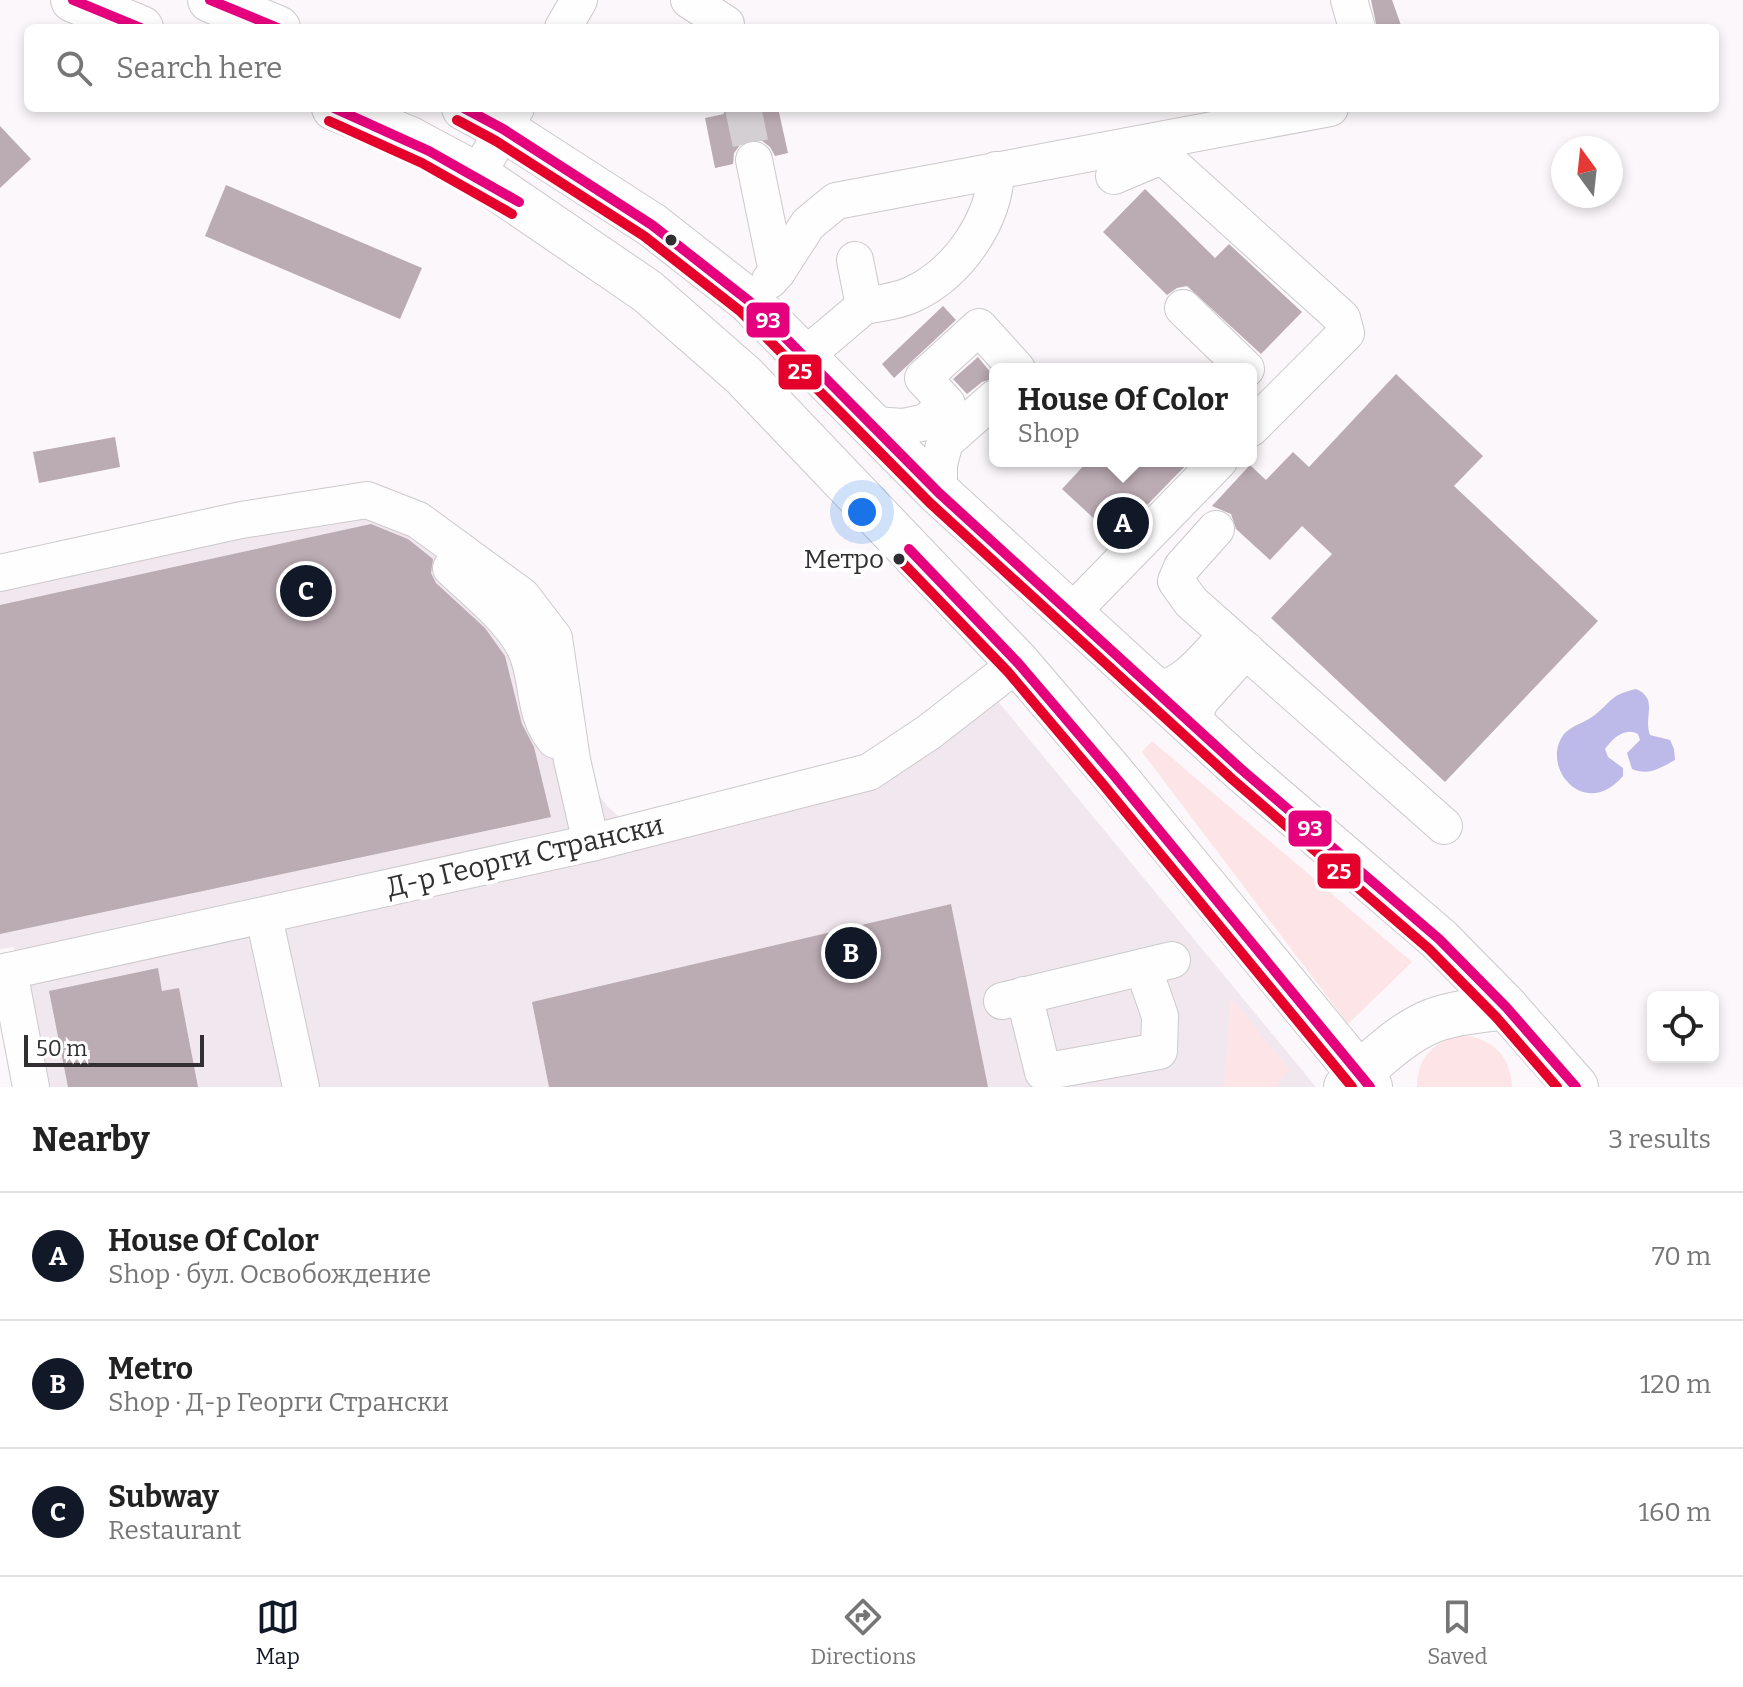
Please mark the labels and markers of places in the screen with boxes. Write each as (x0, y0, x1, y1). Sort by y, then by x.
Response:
unlabelled marker (663, 232, 679, 248)
pin: A (1097, 493, 1149, 553)
place label: Метро (804, 544, 884, 575)
marker: Метро (891, 551, 907, 567)
pin: C (280, 561, 332, 621)
pin: B (825, 923, 877, 983)

